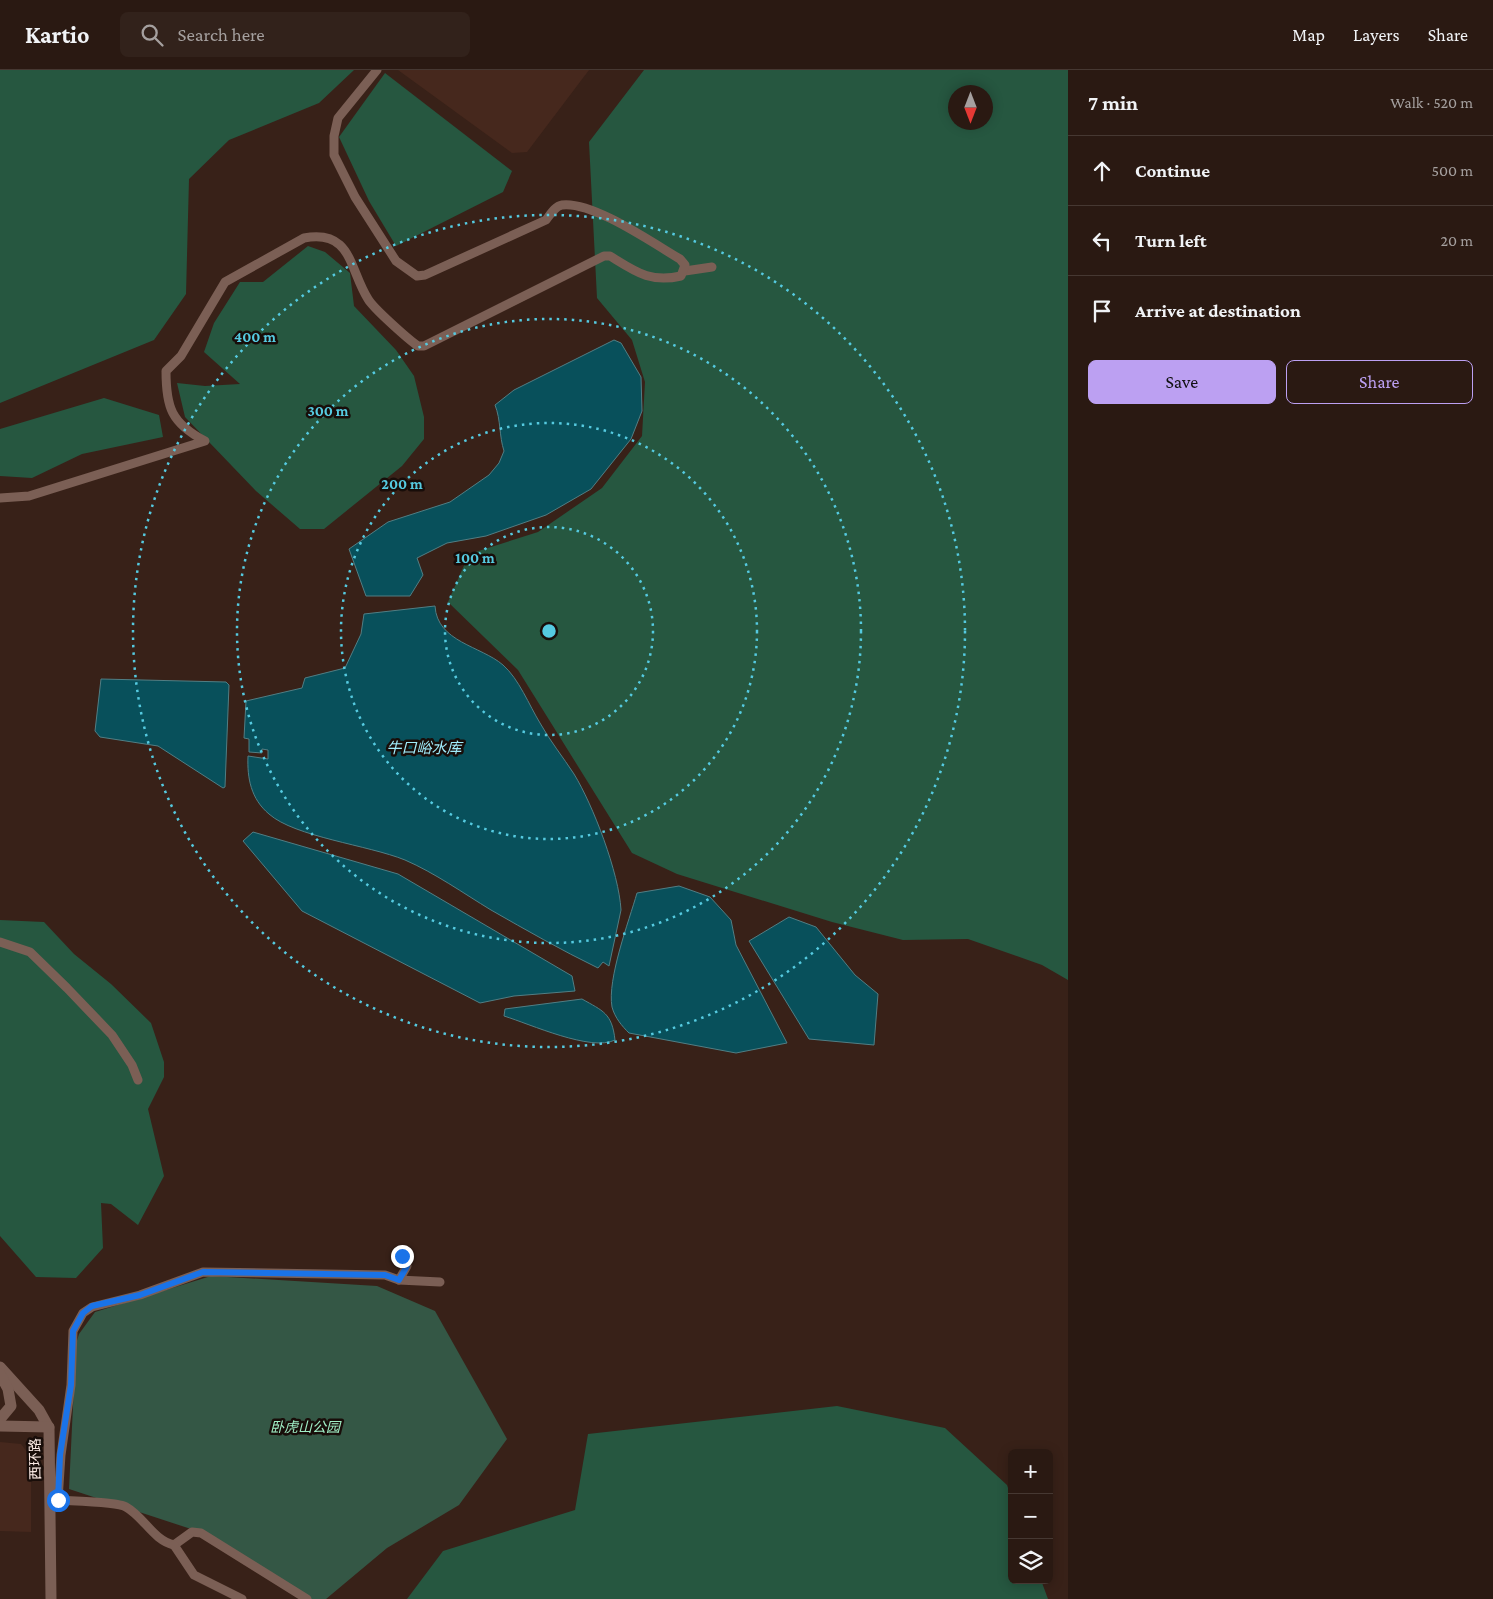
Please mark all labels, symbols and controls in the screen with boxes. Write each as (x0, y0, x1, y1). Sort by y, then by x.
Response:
search box (120, 12, 470, 57)
text: Kartio (25, 21, 90, 48)
icon: search (138, 21, 166, 49)
text: Search here (178, 24, 265, 45)
text: Map (1292, 25, 1325, 45)
text: Layers (1353, 25, 1400, 45)
text: Share (1428, 25, 1468, 45)
north arrow (948, 85, 993, 130)
text: 7 min (1088, 91, 1138, 115)
text: Walk · 520 m (1390, 94, 1473, 111)
icon: ahead (1088, 157, 1116, 185)
text: Continue (1135, 160, 1210, 181)
text: 500 m (1432, 162, 1473, 179)
icon: left (1088, 227, 1116, 255)
text: Turn left (1135, 230, 1207, 251)
text: 20 m (1440, 232, 1473, 249)
icon: arrive (1088, 297, 1116, 325)
text: Arrive at destination (1135, 300, 1301, 321)
text: 400 m (234, 329, 276, 345)
button: Save (1088, 360, 1276, 404)
button: Share (1286, 360, 1473, 404)
text: 300 m (307, 403, 349, 419)
text: 200 m (381, 476, 423, 492)
text: 100 m (455, 550, 495, 566)
centre of rings (540, 622, 558, 640)
water label: 牛口峪水库 (386, 740, 464, 756)
route end (391, 1245, 414, 1268)
park label: 卧虎山公园 (270, 1419, 342, 1435)
street label: 西环路 (27, 1438, 43, 1480)
map controls (1008, 1449, 1053, 1584)
button: + (1008, 1449, 1053, 1494)
route start (47, 1489, 70, 1512)
button: − (1008, 1494, 1053, 1539)
button: layers (1008, 1539, 1053, 1584)

